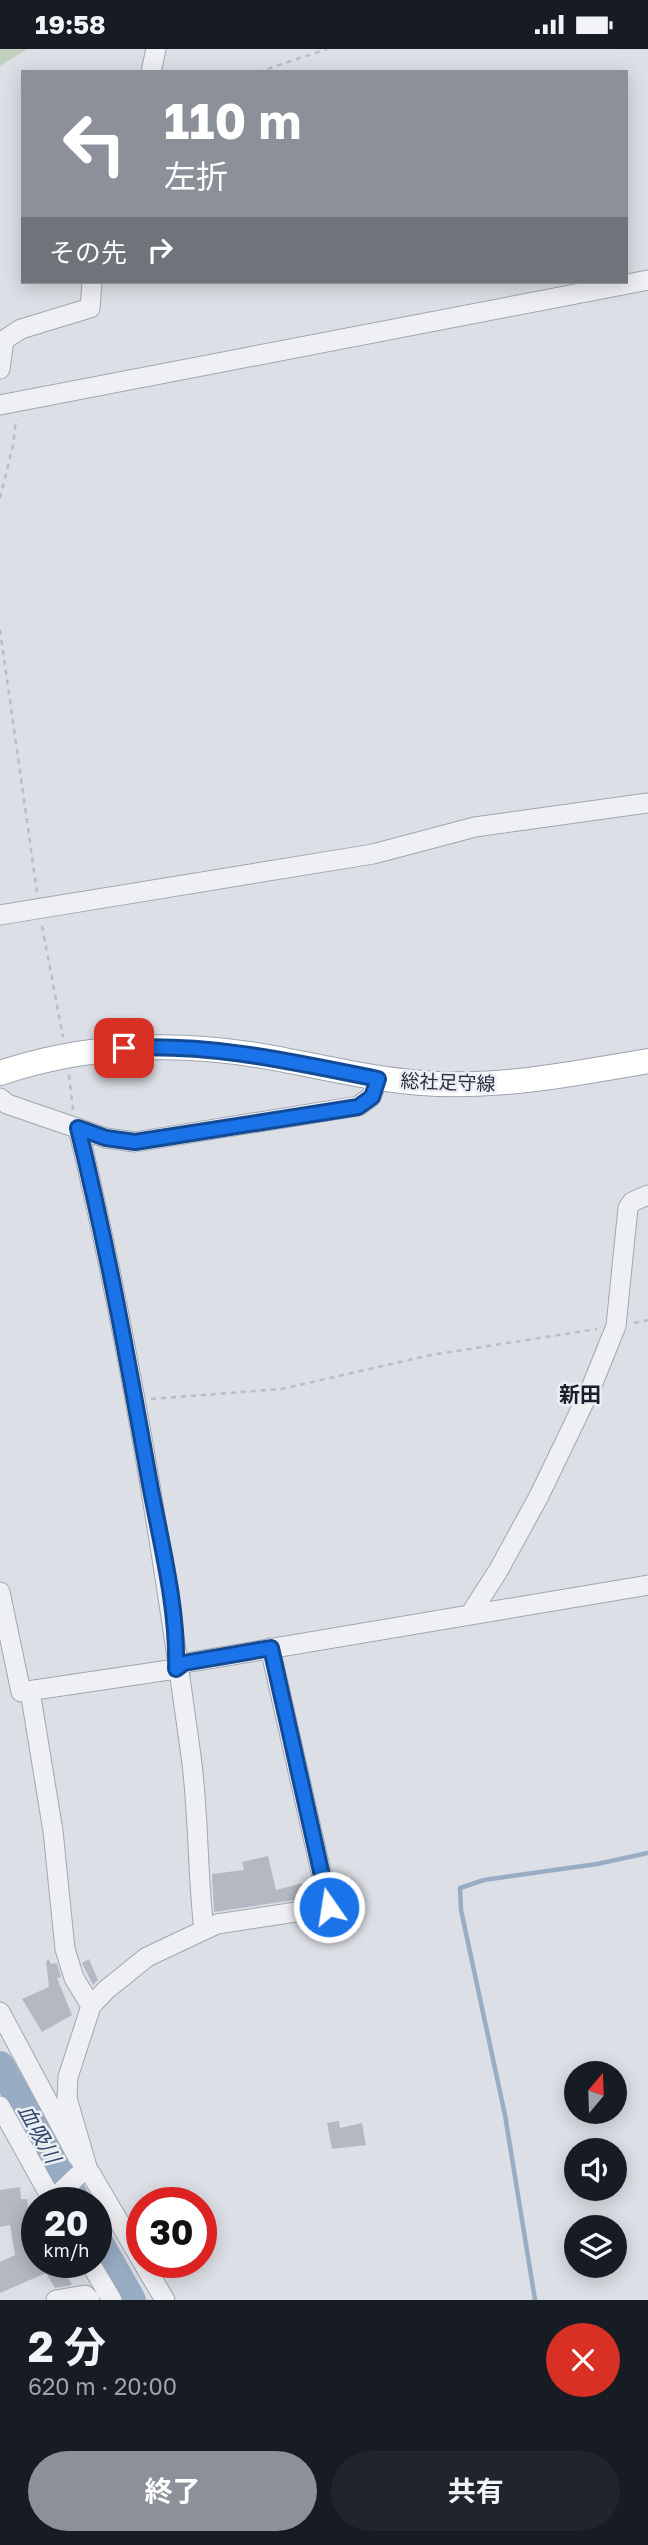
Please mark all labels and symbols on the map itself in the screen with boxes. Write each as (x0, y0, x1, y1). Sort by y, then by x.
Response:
pin (94, 1018, 154, 1078)
street label: 総社足守線 (400, 1068, 496, 1095)
district label: 新田 (559, 1381, 601, 1407)
position arrow (292, 1870, 366, 1944)
north arrow (564, 2061, 626, 2125)
water label: 血吸川 (13, 2100, 67, 2169)
speed limit sign: 30 (126, 2187, 217, 2278)

